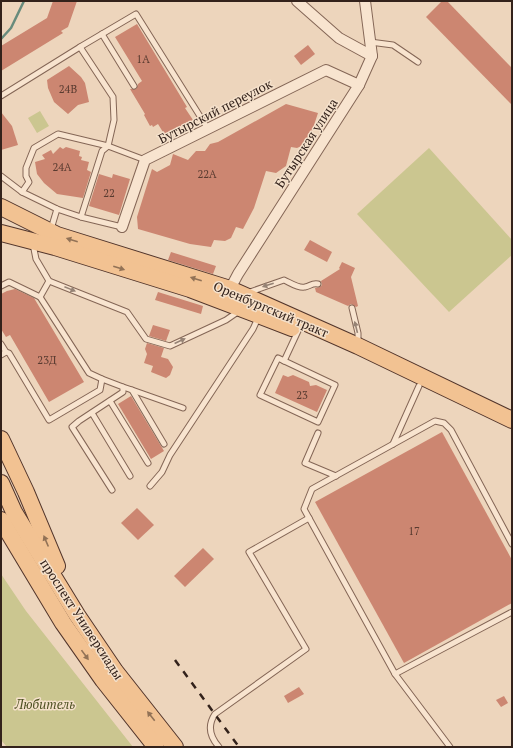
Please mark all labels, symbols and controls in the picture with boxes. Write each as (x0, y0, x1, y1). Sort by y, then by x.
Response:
house number: 1А (136, 52, 150, 66)
street label: Бутырский переулок (155, 74, 276, 148)
house number: 24В (59, 82, 77, 96)
street label: Бутырская улица (270, 94, 342, 191)
house number: 24А (52, 160, 72, 174)
house number: 22А (197, 167, 217, 181)
house number: 22 (103, 186, 115, 200)
one-way arrow (65, 237, 77, 243)
one-way arrow (113, 265, 125, 271)
one-way arrow (189, 275, 201, 281)
street label: Оренбургский тракт (211, 277, 332, 342)
one-way arrow (262, 282, 274, 288)
one-way arrow (65, 287, 77, 293)
one-way arrow (353, 321, 359, 333)
one-way arrow (174, 338, 186, 344)
house number: 23Д (37, 353, 57, 367)
house number: 23 (296, 388, 308, 402)
house number: 17 (408, 524, 420, 538)
one-way arrow (43, 535, 49, 546)
street label: проспект Универсиады (36, 555, 128, 683)
one-way arrow (81, 649, 89, 660)
park label: Любитель (14, 695, 75, 713)
one-way arrow (147, 711, 156, 722)

